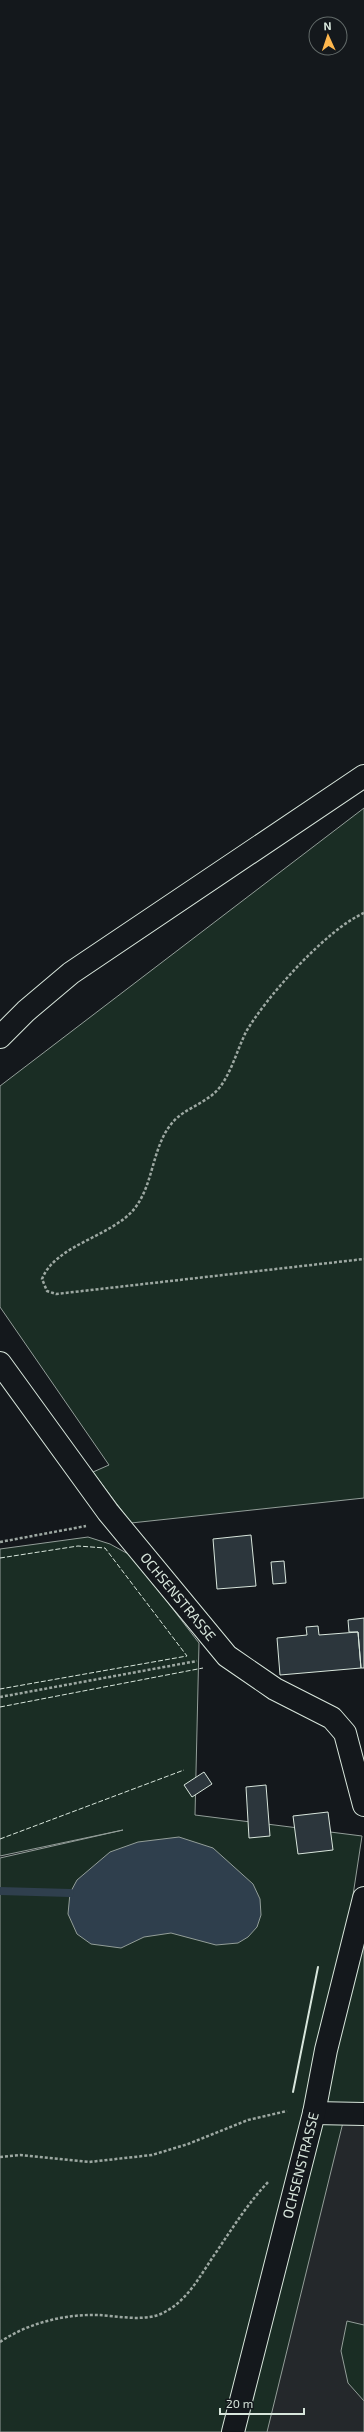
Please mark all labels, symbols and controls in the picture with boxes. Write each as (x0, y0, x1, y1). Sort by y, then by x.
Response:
north arrow (308, 16, 348, 56)
text: N (323, 19, 332, 32)
street label: OCHSENSTRASSE (137, 1549, 220, 1644)
street label: OCHSENSTRASSE (279, 2110, 322, 2220)
scale bar (220, 2390, 304, 2416)
text: 20 m (226, 2396, 253, 2410)

